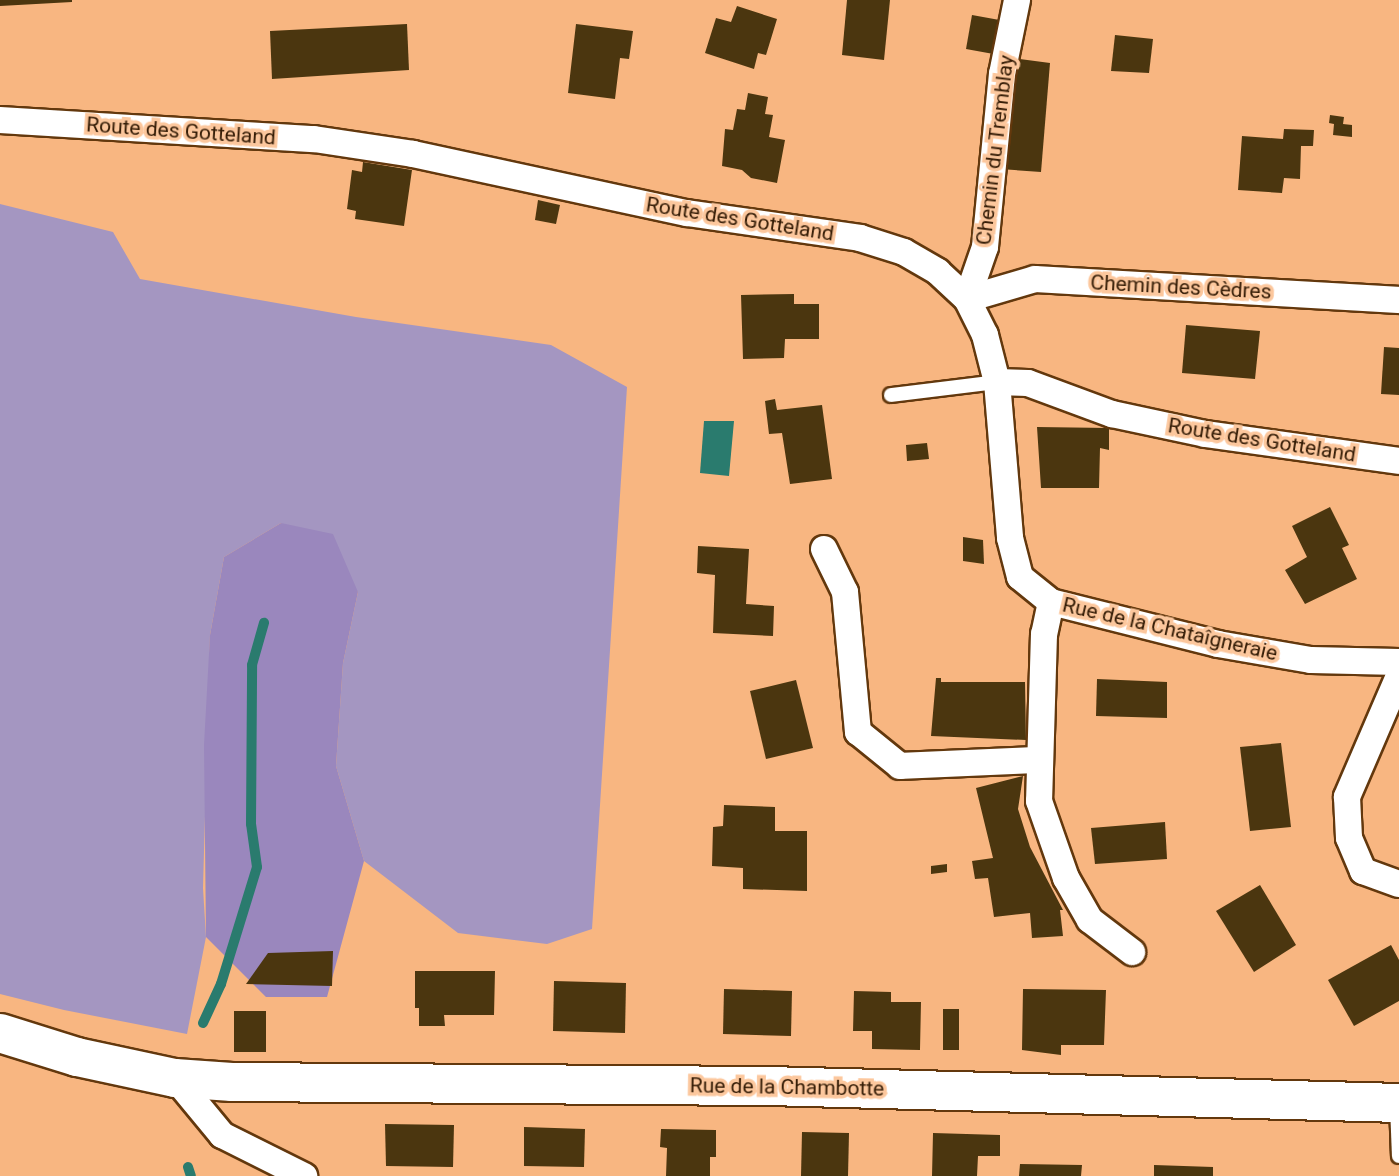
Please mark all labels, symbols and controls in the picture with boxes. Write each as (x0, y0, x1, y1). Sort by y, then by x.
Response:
street label: Chemin du Tremblay (971, 53, 1019, 247)
street label: Route des Gotteland (85, 112, 277, 150)
street label: Route des Gotteland (644, 192, 836, 246)
street label: Chemin des Cèdres (1090, 270, 1272, 304)
street label: Route des Gotteland (1166, 413, 1358, 467)
street label: Rue de la Chataîgneraie (1060, 592, 1280, 666)
street label: Rue de la Chambotte (690, 1073, 884, 1101)

